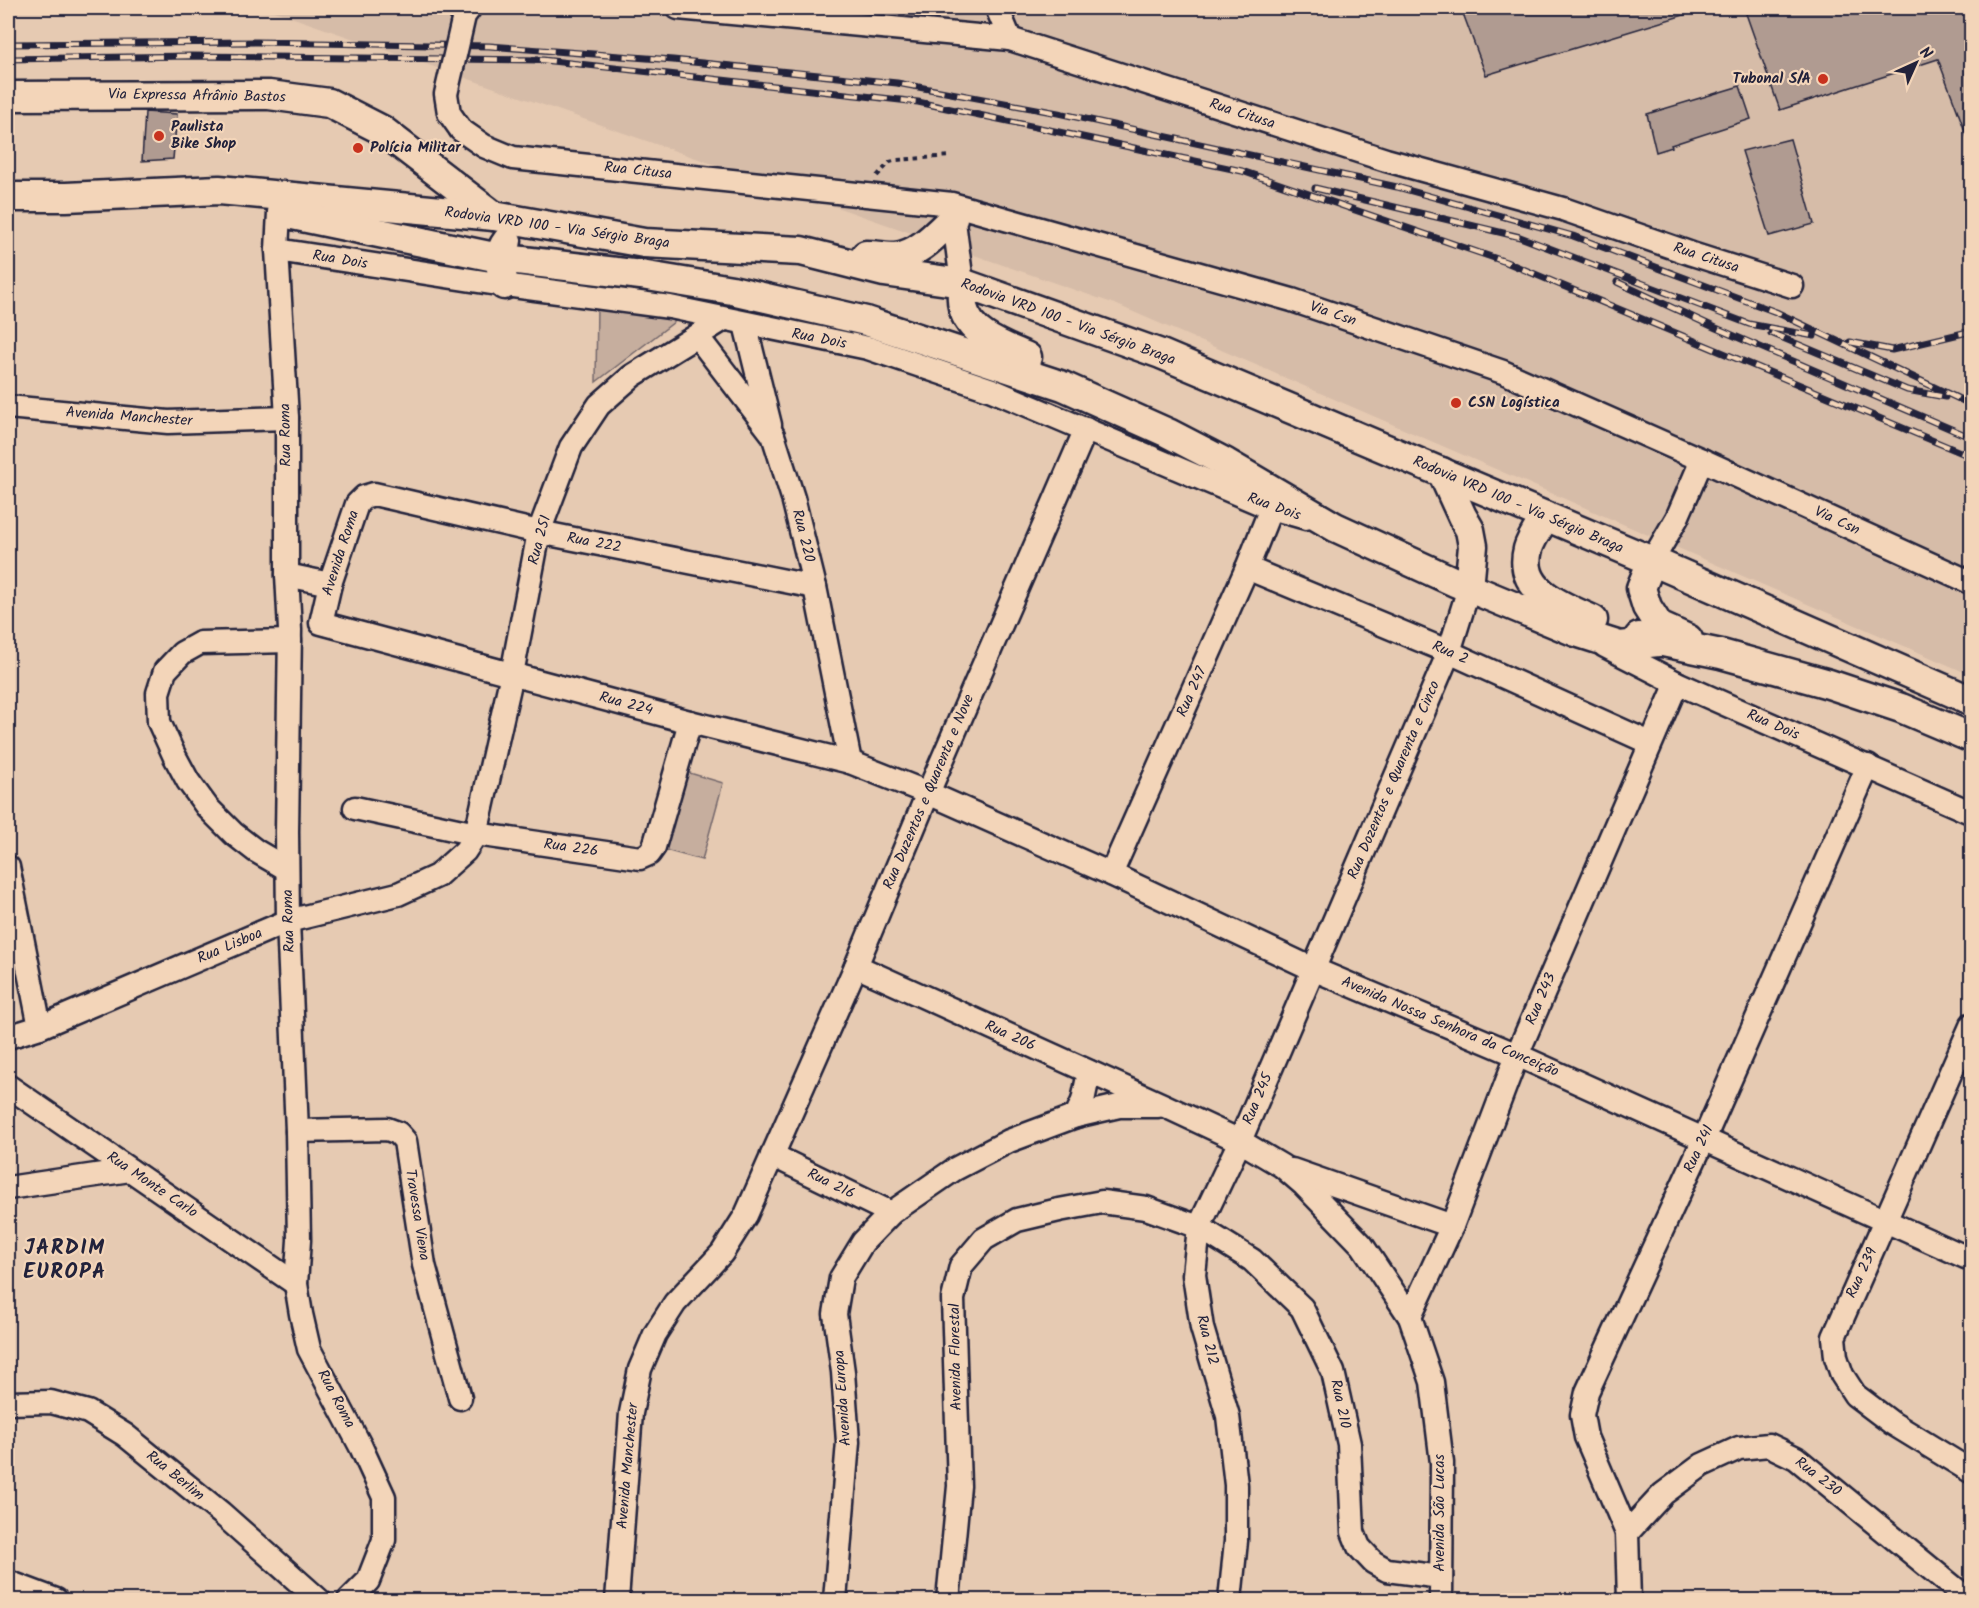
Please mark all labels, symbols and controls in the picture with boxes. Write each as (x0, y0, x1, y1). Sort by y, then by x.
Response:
north arrow (1886, 33, 1946, 93)
text: N (1913, 41, 1938, 66)
place label: Tubonal S/A (1733, 67, 1811, 91)
marker: Tubonal S/A (1816, 72, 1830, 86)
street label: Via Expressa Afrânio Bastos (108, 82, 287, 110)
street label: Rua Citusa (1206, 92, 1278, 136)
place label: Paulista Bike Shop (171, 115, 236, 156)
marker: Paulista Bike Shop (152, 129, 166, 143)
place label: Polícia Militar (370, 136, 461, 160)
marker: Polícia Militar (351, 141, 365, 155)
street label: Rua Citusa (603, 156, 673, 186)
street label: Rodovia VRD 100 - Via Sérgio Braga (443, 200, 671, 256)
street label: Rua Citusa (1670, 236, 1742, 280)
street label: Rua Dois (311, 244, 370, 276)
street label: Rodovia VRD 100 - Via Sérgio Braga (957, 272, 1179, 372)
street label: Via Csn (1306, 295, 1360, 333)
street label: Rua Dois (789, 322, 849, 356)
place label: CSN Logística (1468, 391, 1560, 415)
marker: CSN Logística (1449, 396, 1463, 410)
street label: Avenida Manchester (65, 401, 194, 433)
street label: Rua Roma (273, 403, 299, 467)
street label: Rodovia VRD 100 - Via Sérgio Braga (1409, 450, 1627, 560)
street label: Rua Dois (1244, 486, 1305, 528)
street label: Via Csn (1810, 500, 1864, 542)
street label: Avenida Roma (316, 507, 366, 599)
street label: Rua 220 (785, 507, 821, 566)
street label: Rua 251 (522, 512, 558, 568)
street label: Rua 222 (565, 526, 623, 560)
street label: Rua 2 (1428, 634, 1472, 672)
street label: Rua 247 (1170, 662, 1214, 721)
street label: Rua Dozentos e Quarenta e Cinco (1341, 677, 1447, 883)
street label: Rua 224 (596, 685, 656, 723)
street label: Rua Duzentos e Quarenta e Nove (877, 690, 981, 893)
street label: Rua Dois (1743, 703, 1804, 747)
street label: Rua 226 (542, 832, 600, 864)
street label: Rua Roma (276, 889, 302, 953)
street label: Rua Lisboa (194, 921, 266, 971)
street label: Rua 243 (1519, 969, 1563, 1029)
street label: Avenida Nossa Senhora da Conceição (1337, 970, 1563, 1084)
street label: Rua 206 (981, 1014, 1039, 1058)
street label: Rua 245 (1236, 1069, 1280, 1129)
street label: Rua 241 (1677, 1121, 1721, 1177)
street label: Rua Monte Carlo (101, 1146, 203, 1225)
street label: Rua 216 (803, 1162, 859, 1206)
street label: Travessa Viena (398, 1168, 436, 1262)
district label: JARDIM EUROPA (23, 1232, 107, 1289)
street label: Rua 239 (1840, 1243, 1884, 1302)
street label: Avenida Florestal (943, 1303, 969, 1411)
street label: Rua 212 (1189, 1312, 1225, 1368)
street label: Avenida Europa (828, 1349, 858, 1447)
street label: Rua Roma (310, 1365, 362, 1433)
street label: Rua 210 (1323, 1377, 1357, 1431)
street label: Avenida Manchester (611, 1401, 646, 1530)
street label: Rua Berlim (140, 1445, 210, 1507)
street label: Rua 230 (1789, 1451, 1847, 1503)
street label: Avenida São Lucas (1428, 1454, 1452, 1572)

